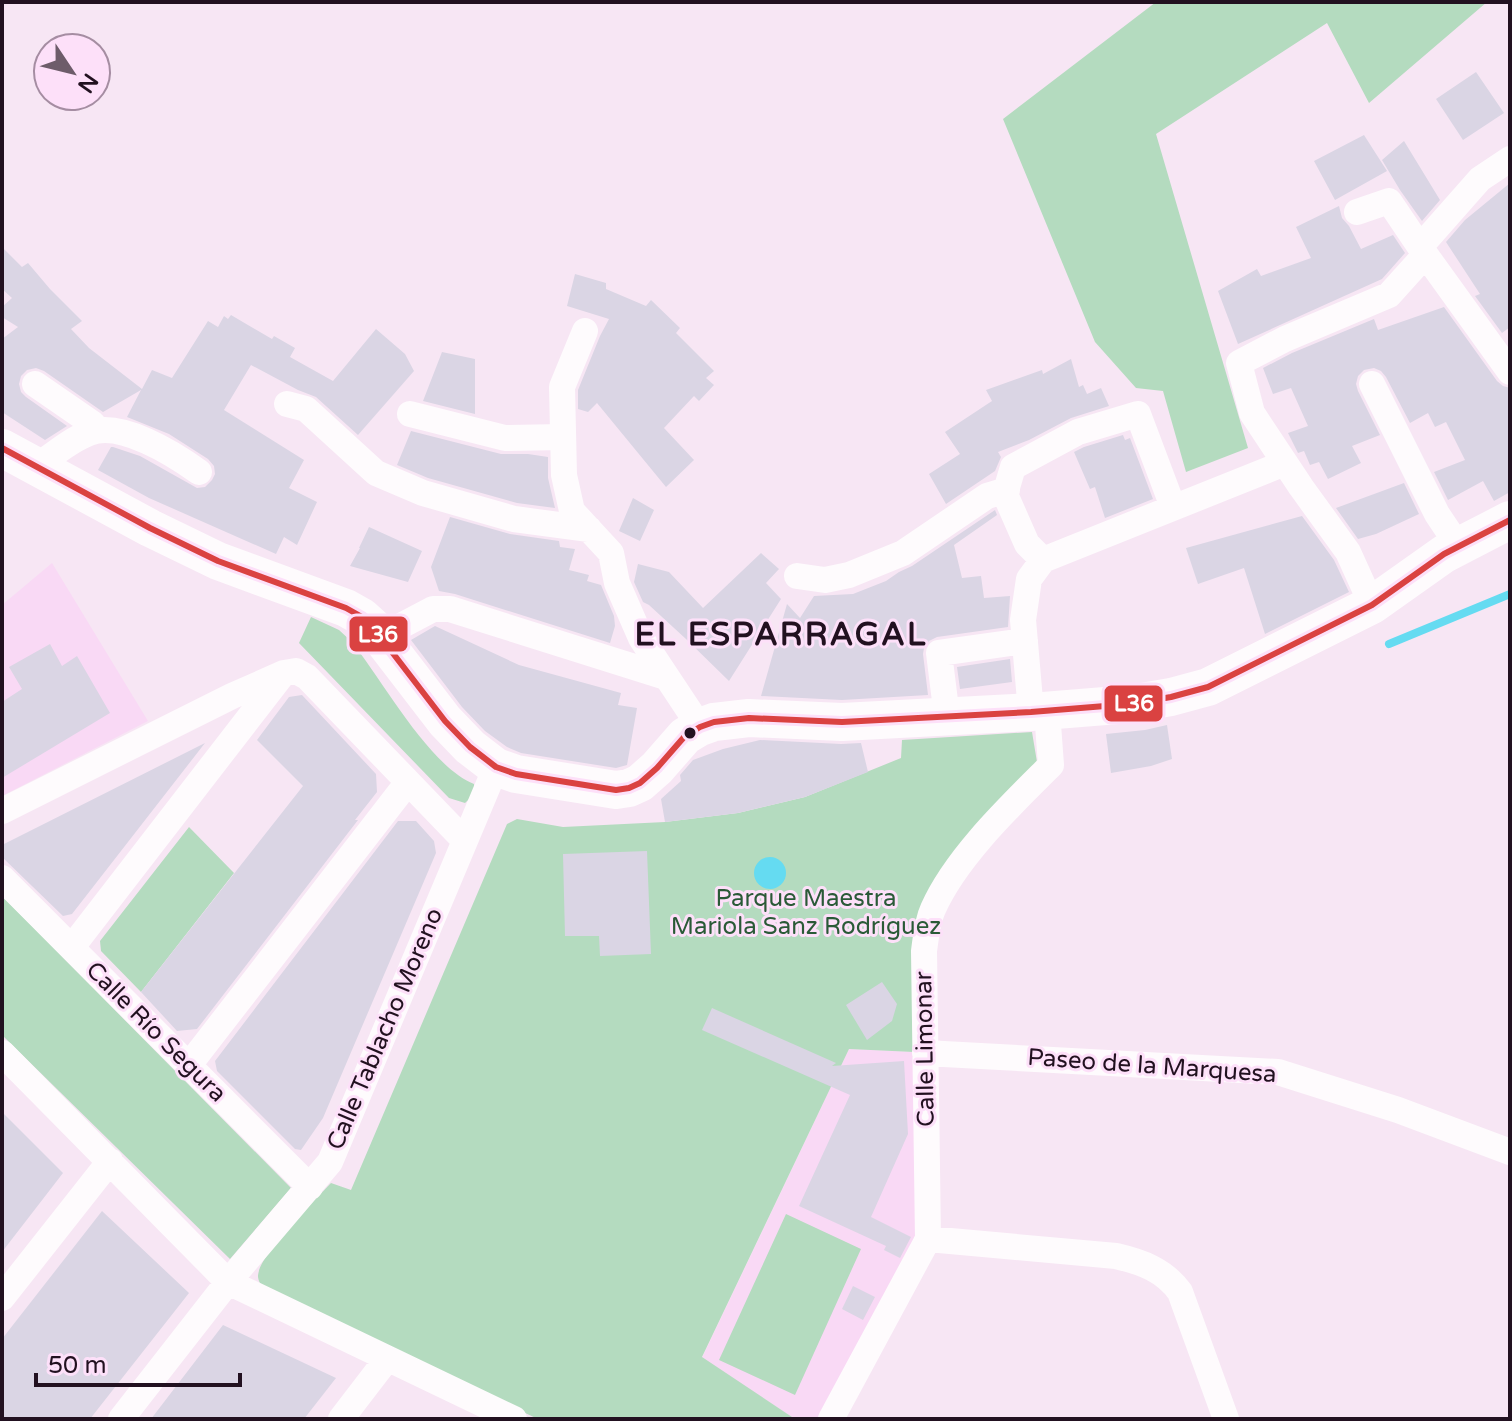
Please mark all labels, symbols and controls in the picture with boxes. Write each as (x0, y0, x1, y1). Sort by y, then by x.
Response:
north arrow (32, 32, 112, 112)
text: N (72, 68, 103, 98)
line badge: L36 (348, 615, 409, 653)
district label: EL ESPARRAGAL (635, 616, 927, 654)
text: L36 (358, 622, 398, 648)
line badge: L36 (1103, 684, 1164, 723)
text: L36 (1114, 691, 1154, 717)
unlabelled marker (682, 725, 698, 741)
park label: Parque Maestra Mariola Sanz Rodríguez (671, 884, 941, 941)
street label: Calle Tablacho Moreno (321, 904, 449, 1154)
street label: Calle Río Segura (80, 956, 232, 1108)
street label: Calle Limonar (909, 970, 941, 1127)
street label: Paseo de la Marquesa (1027, 1043, 1277, 1089)
scale bar (36, 1337, 240, 1387)
text: 50 m (48, 1351, 106, 1380)

